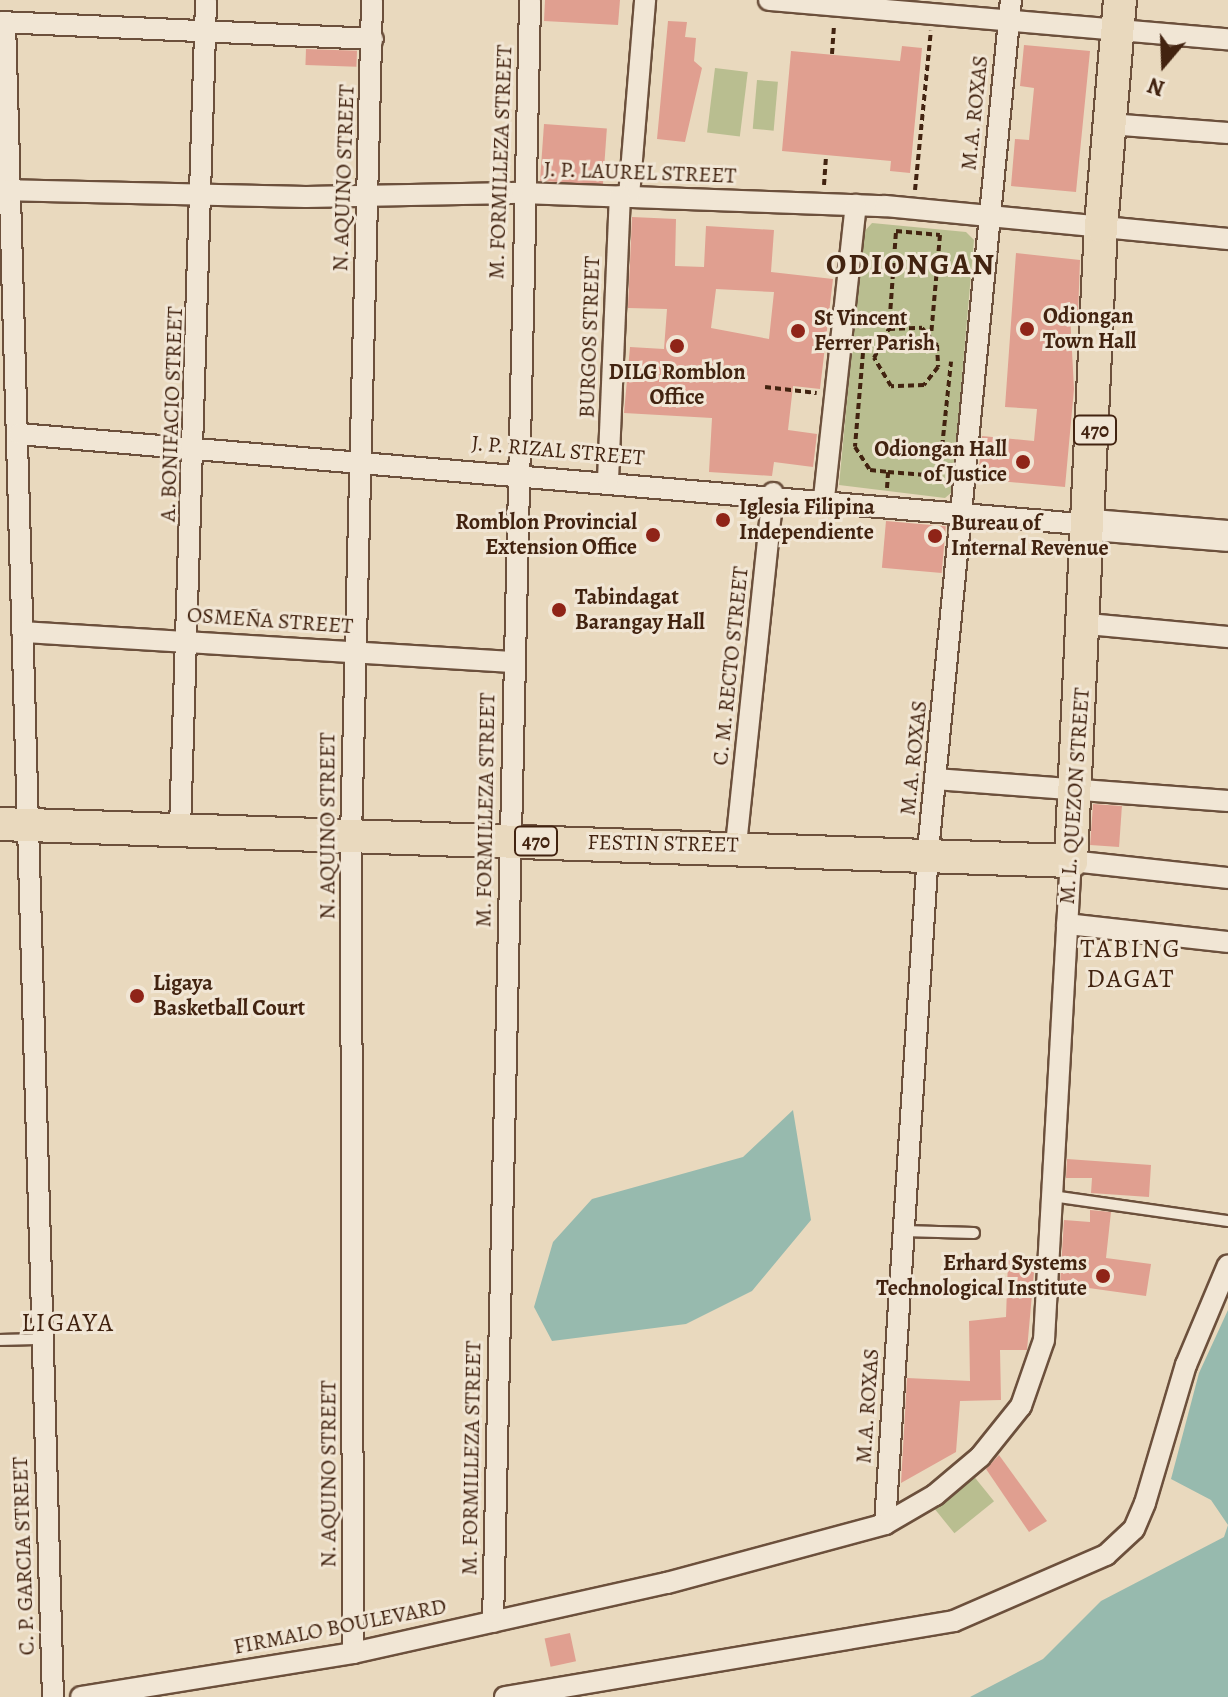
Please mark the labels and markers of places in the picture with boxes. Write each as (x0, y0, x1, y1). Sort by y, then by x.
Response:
place label: Odiongan Town Hall (1043, 303, 1136, 354)
place label: St Vincent Ferrer Parish (814, 305, 935, 356)
marker: Odiongan Town Hall (1018, 320, 1036, 338)
marker: St Vincent Ferrer Parish (789, 322, 807, 340)
marker: DILG Romblon Office (668, 337, 686, 355)
place label: DILG Romblon Office (608, 359, 746, 410)
place label: Odiongan Hall of Justice (874, 436, 1007, 488)
marker: Odiongan Hall of Justice (1014, 453, 1032, 471)
place label: Iglesia Filipina Independiente (739, 494, 875, 546)
place label: Romblon Provincial Extension Office (455, 509, 637, 560)
place label: Bureau of Internal Revenue (951, 510, 1109, 562)
marker: Iglesia Filipina Independiente (714, 511, 732, 529)
marker: Romblon Provincial Extension Office (644, 526, 662, 544)
marker: Bureau of Internal Revenue (926, 527, 944, 545)
place label: Tabindagat Barangay Hall (575, 584, 705, 636)
marker: Tabindagat Barangay Hall (550, 601, 568, 619)
place label: Ligaya Basketball Court (153, 970, 305, 1022)
marker: Ligaya Basketball Court (128, 987, 146, 1005)
place label: Erhard Systems Technological Institute (876, 1250, 1087, 1302)
marker: Erhard Systems Technological Institute (1094, 1267, 1112, 1285)

